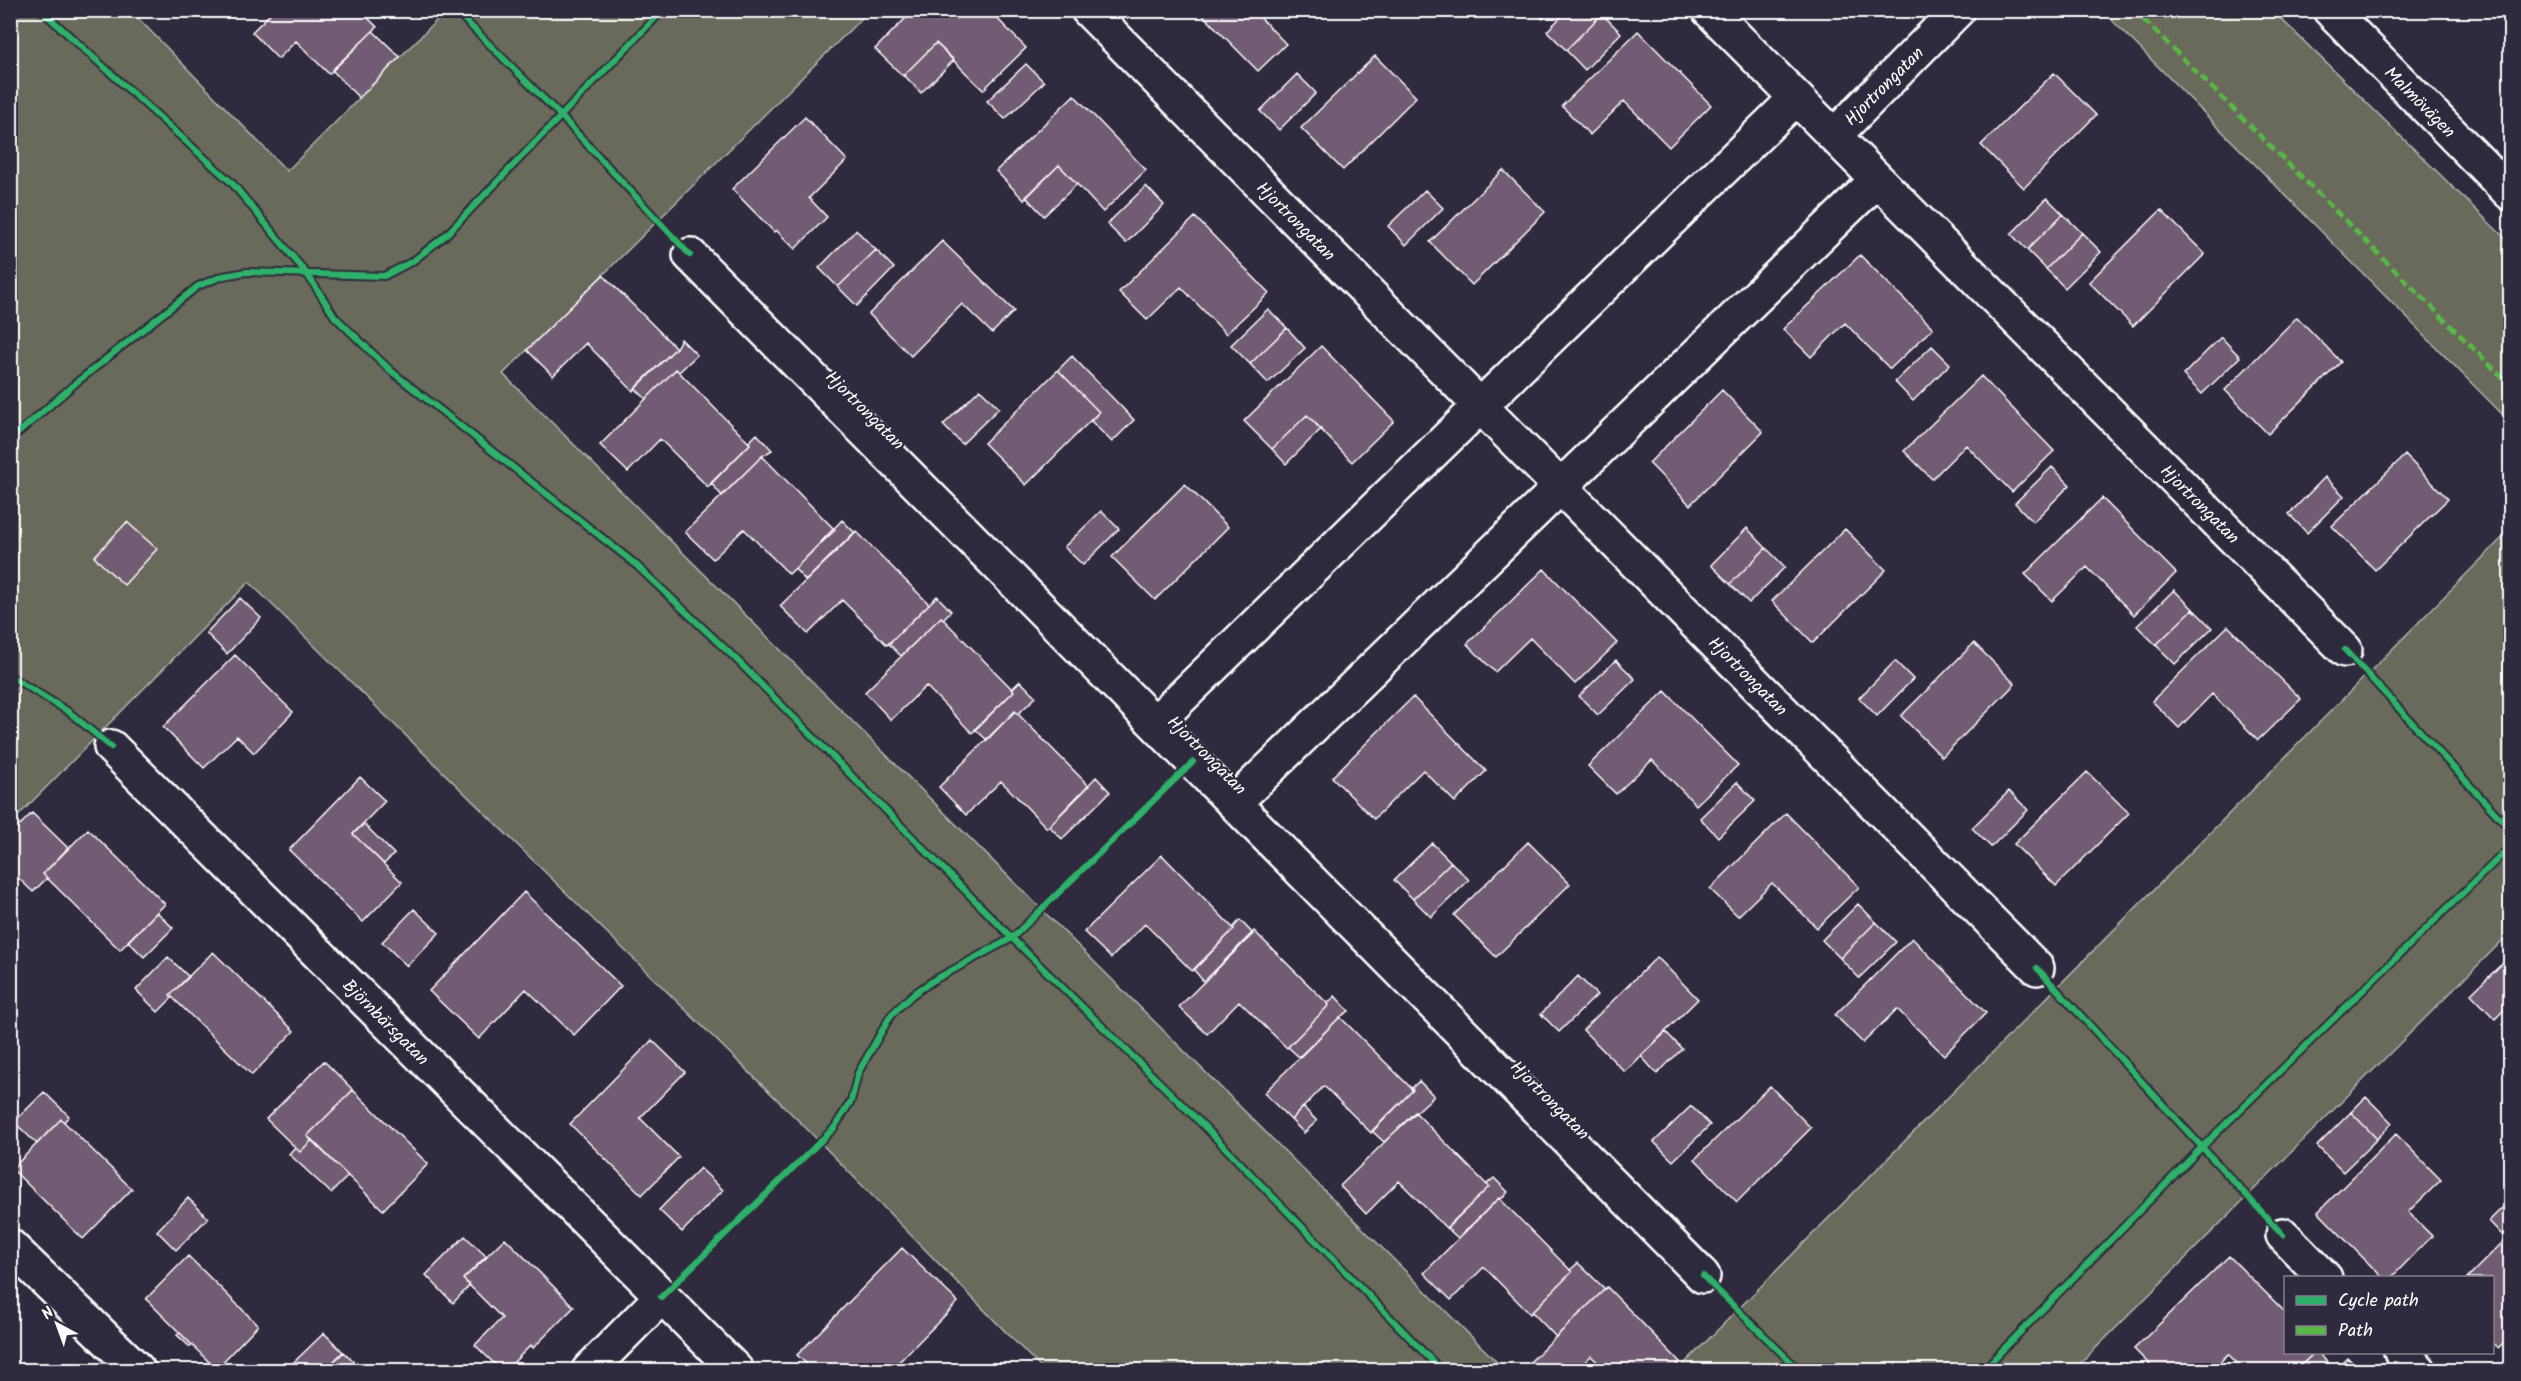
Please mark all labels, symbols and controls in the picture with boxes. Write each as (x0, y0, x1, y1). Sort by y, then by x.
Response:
street label: Hjortrongatan (1838, 40, 1932, 134)
street label: Malmövägen (2376, 60, 2462, 146)
street label: Hjortrongatan (1248, 175, 1342, 269)
street label: Hjortrongatan (817, 364, 911, 458)
street label: Hjortrongatan (2152, 458, 2246, 552)
street label: Hjortrongatan (1700, 630, 1794, 724)
street label: Hjortrongatan (1159, 709, 1253, 803)
street label: Björnbärsgatan (335, 973, 435, 1073)
street label: Hjortrongatan (1502, 1054, 1596, 1148)
legend (2284, 1276, 2494, 1354)
text: Cycle path (2338, 1287, 2419, 1316)
north arrow (27, 1294, 87, 1354)
text: N (36, 1301, 60, 1327)
text: Path (2338, 1317, 2373, 1346)

